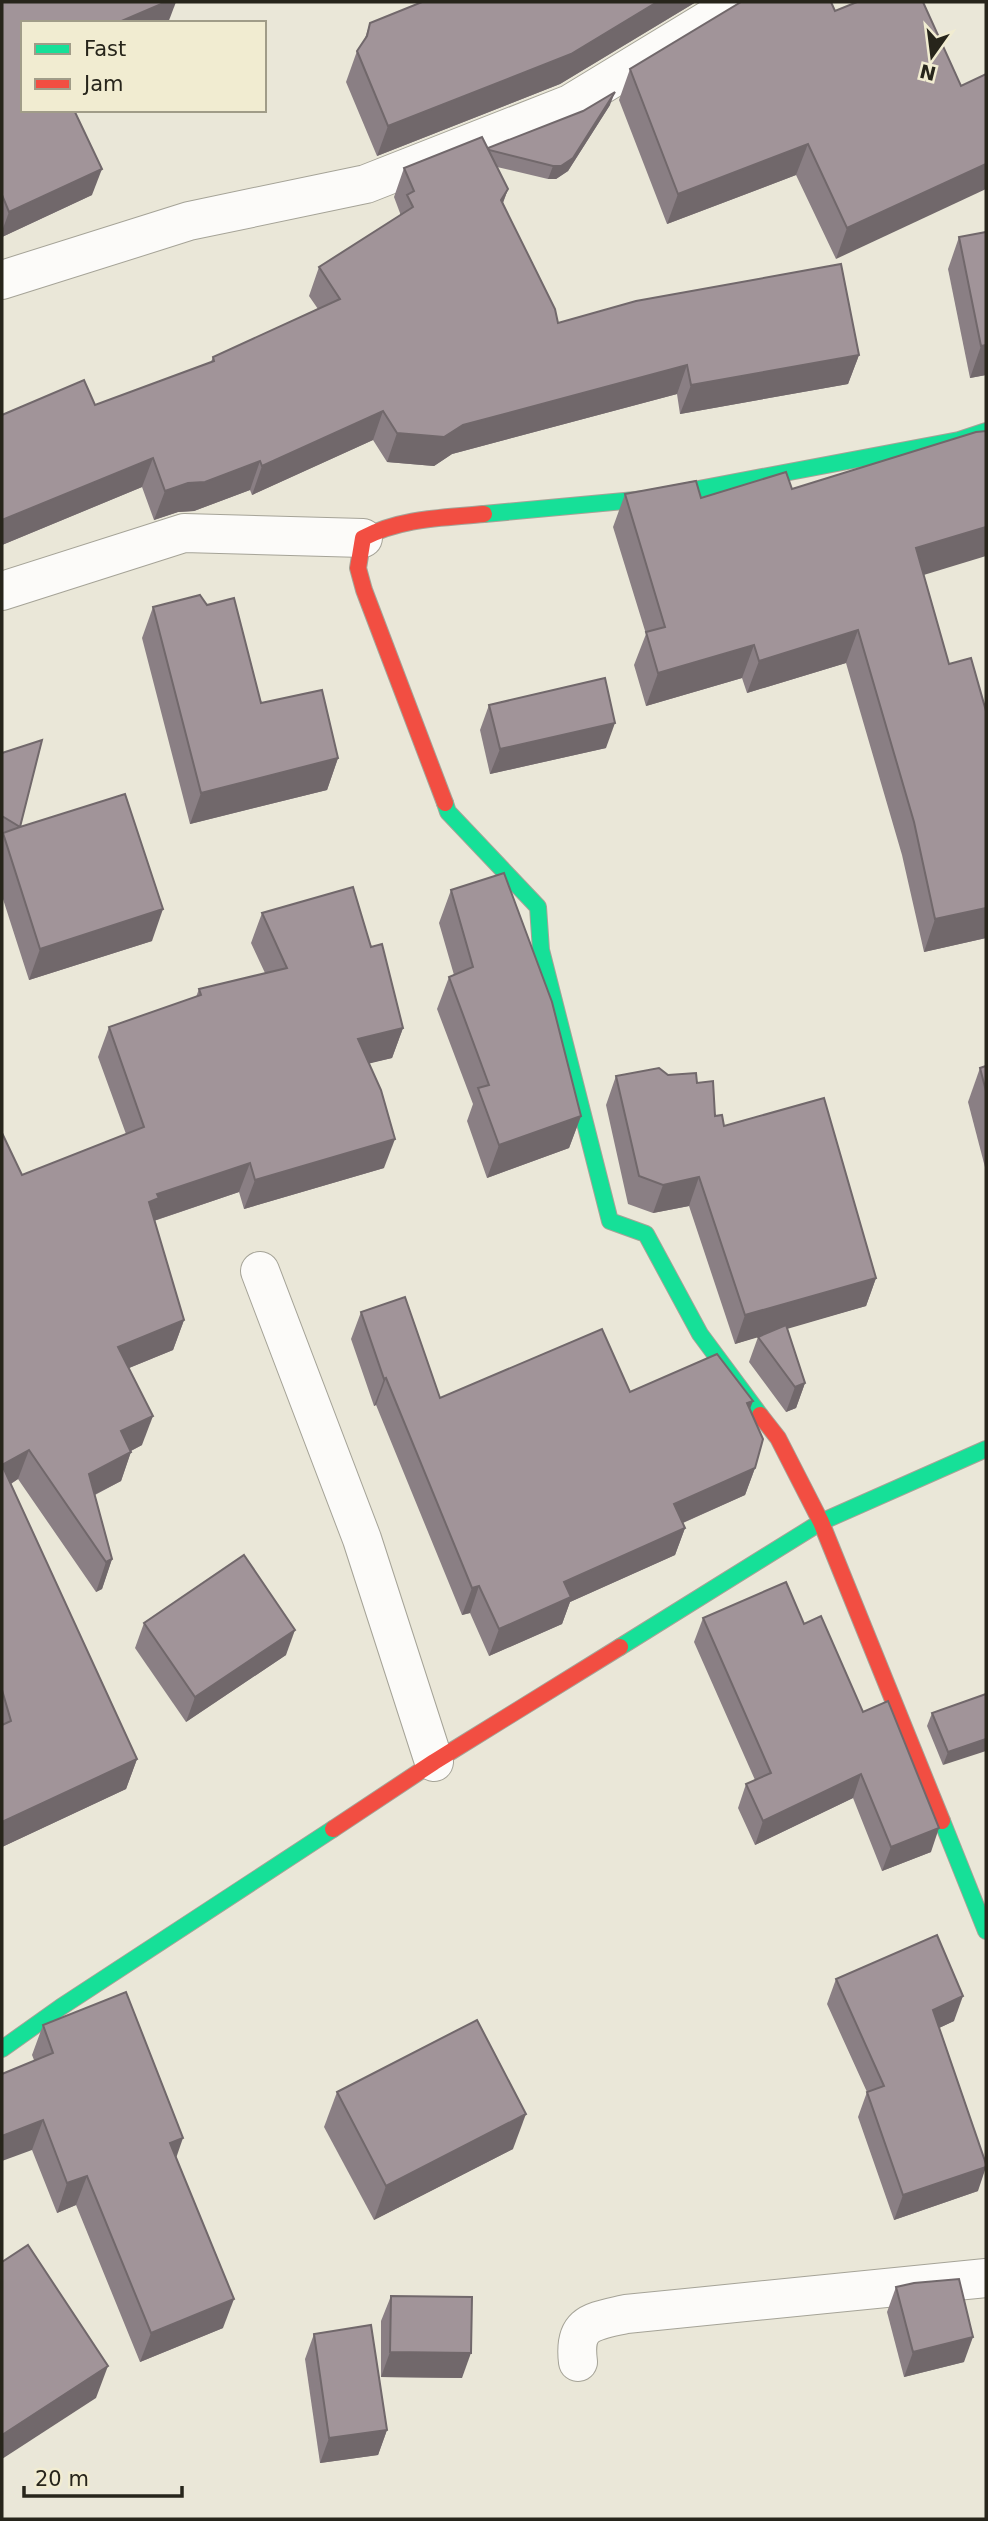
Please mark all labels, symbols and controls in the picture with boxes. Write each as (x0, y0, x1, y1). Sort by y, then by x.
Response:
legend (21, 21, 266, 112)
north arrow (897, 21, 967, 91)
text: Fast (84, 37, 126, 61)
text: N (918, 60, 938, 85)
text: Jam (82, 72, 124, 96)
scale bar (24, 2454, 182, 2498)
text: 20 m (35, 2467, 89, 2491)

